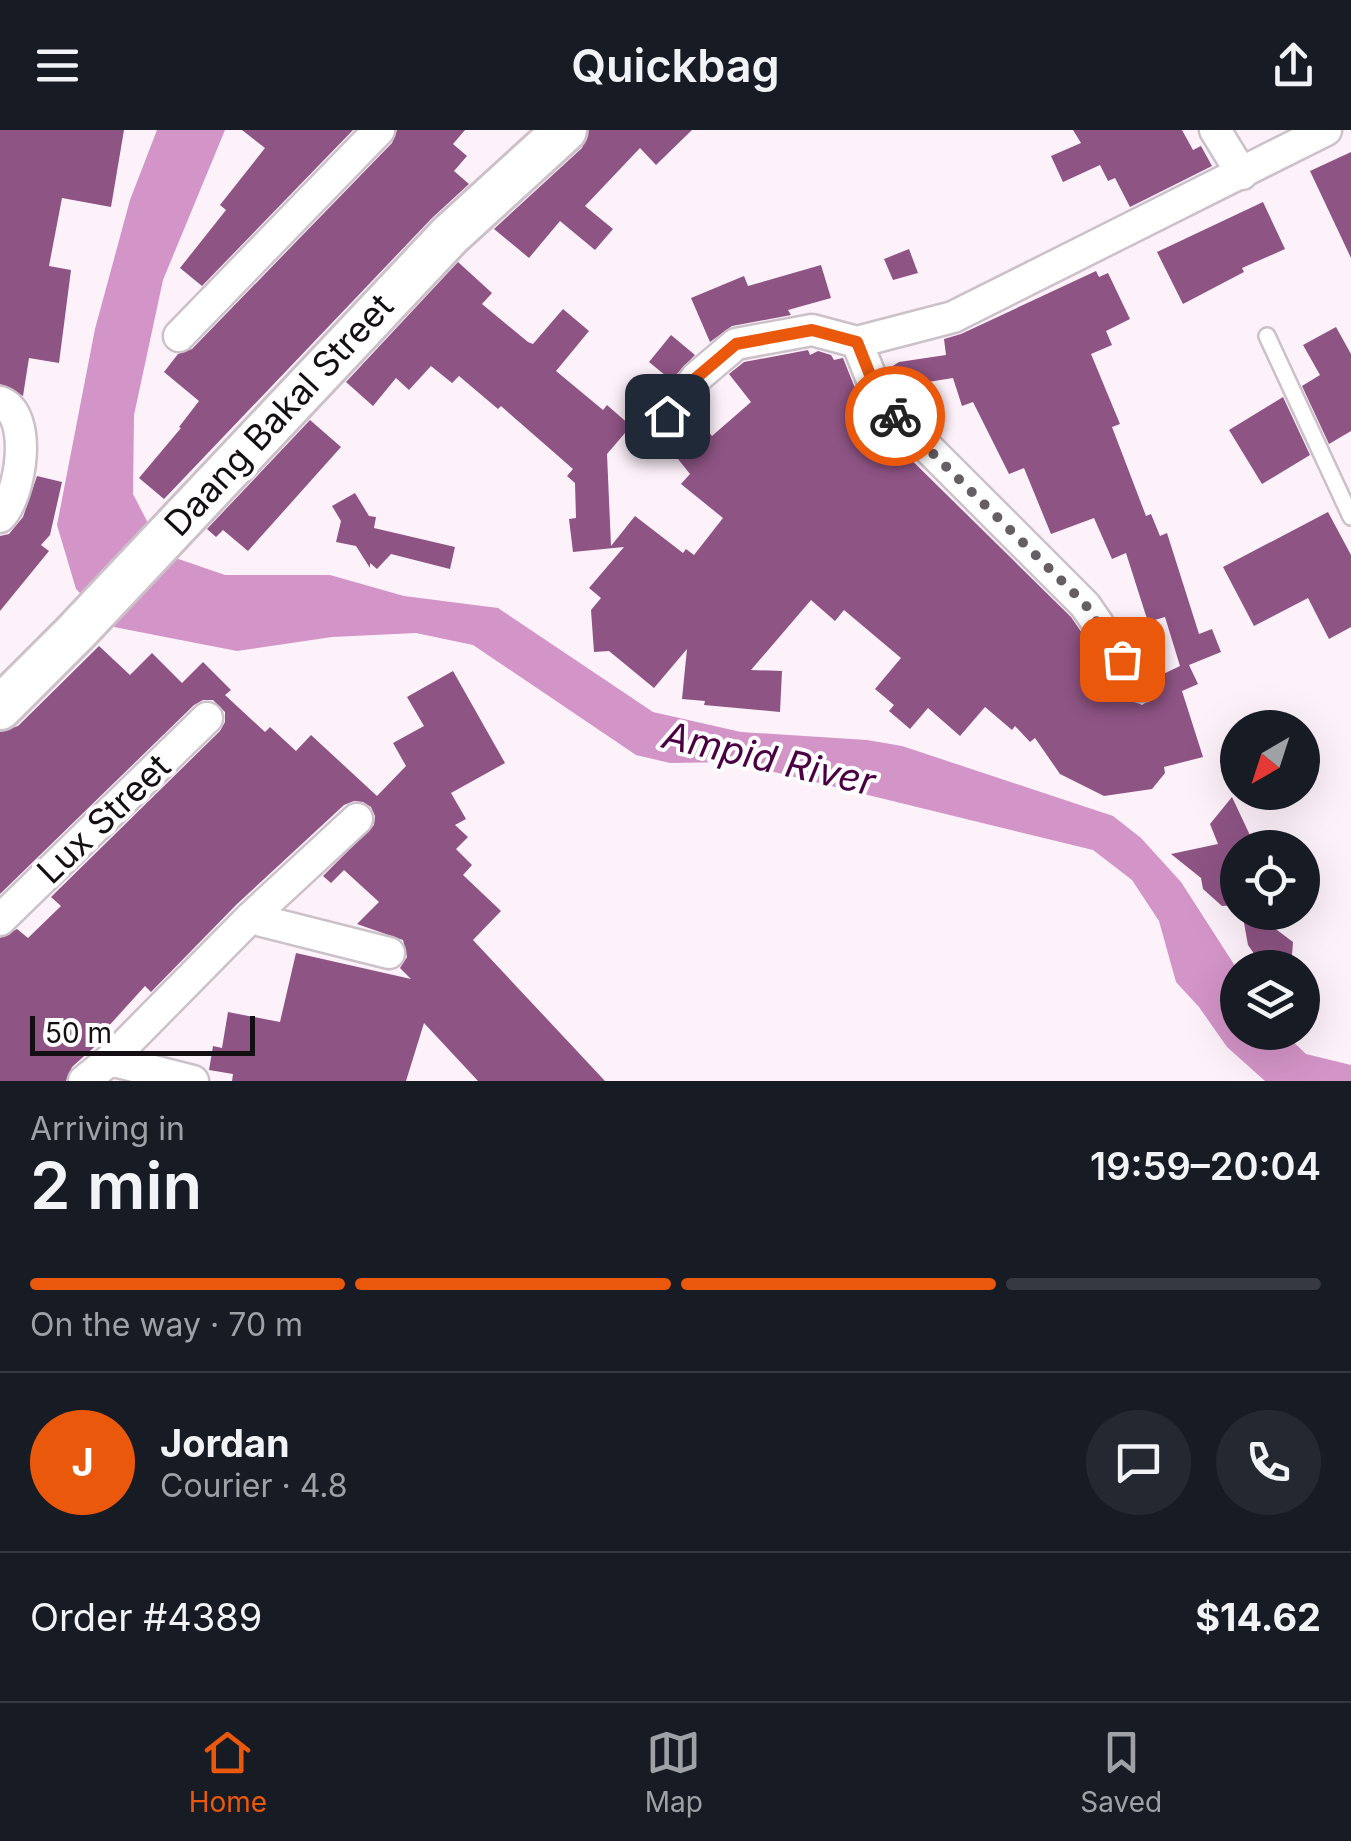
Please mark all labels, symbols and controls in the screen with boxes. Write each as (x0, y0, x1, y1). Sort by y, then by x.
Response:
icon: menu (30, 38, 85, 93)
text: Quickbag (571, 38, 780, 93)
icon: share (1266, 38, 1321, 93)
street label: Daang Bakal Street (155, 285, 401, 544)
courier (845, 366, 945, 466)
pin (625, 374, 710, 459)
icon: home (640, 389, 695, 444)
icon: bike (868, 389, 923, 444)
pin (1080, 617, 1165, 702)
icon: bag (1095, 632, 1150, 687)
north arrow (1220, 710, 1320, 810)
map controls (1220, 710, 1320, 1050)
water label: Ampid River (658, 711, 881, 805)
street label: Lux Street (28, 745, 178, 892)
button: locate (1220, 830, 1320, 930)
button: layers (1220, 950, 1320, 1050)
scale bar (30, 1011, 255, 1056)
text: 50 m (45, 1016, 112, 1050)
text: Arriving in (30, 1109, 185, 1148)
text: 19:59–20:04 (1090, 1143, 1321, 1189)
text: 2 min (30, 1146, 202, 1225)
text: On the way · 70 m (30, 1305, 303, 1344)
button: chat (1086, 1410, 1191, 1515)
button: phone (1216, 1410, 1321, 1515)
text: Jordan (160, 1420, 290, 1466)
text: J (71, 1439, 94, 1485)
text: Courier · 4.8 (160, 1466, 348, 1505)
text: Order #4389 (30, 1594, 262, 1640)
text: $14.62 (1195, 1594, 1321, 1640)
tab: Home (189, 1725, 267, 1819)
tab: Map (645, 1725, 703, 1819)
tab: Saved (1080, 1725, 1162, 1819)

